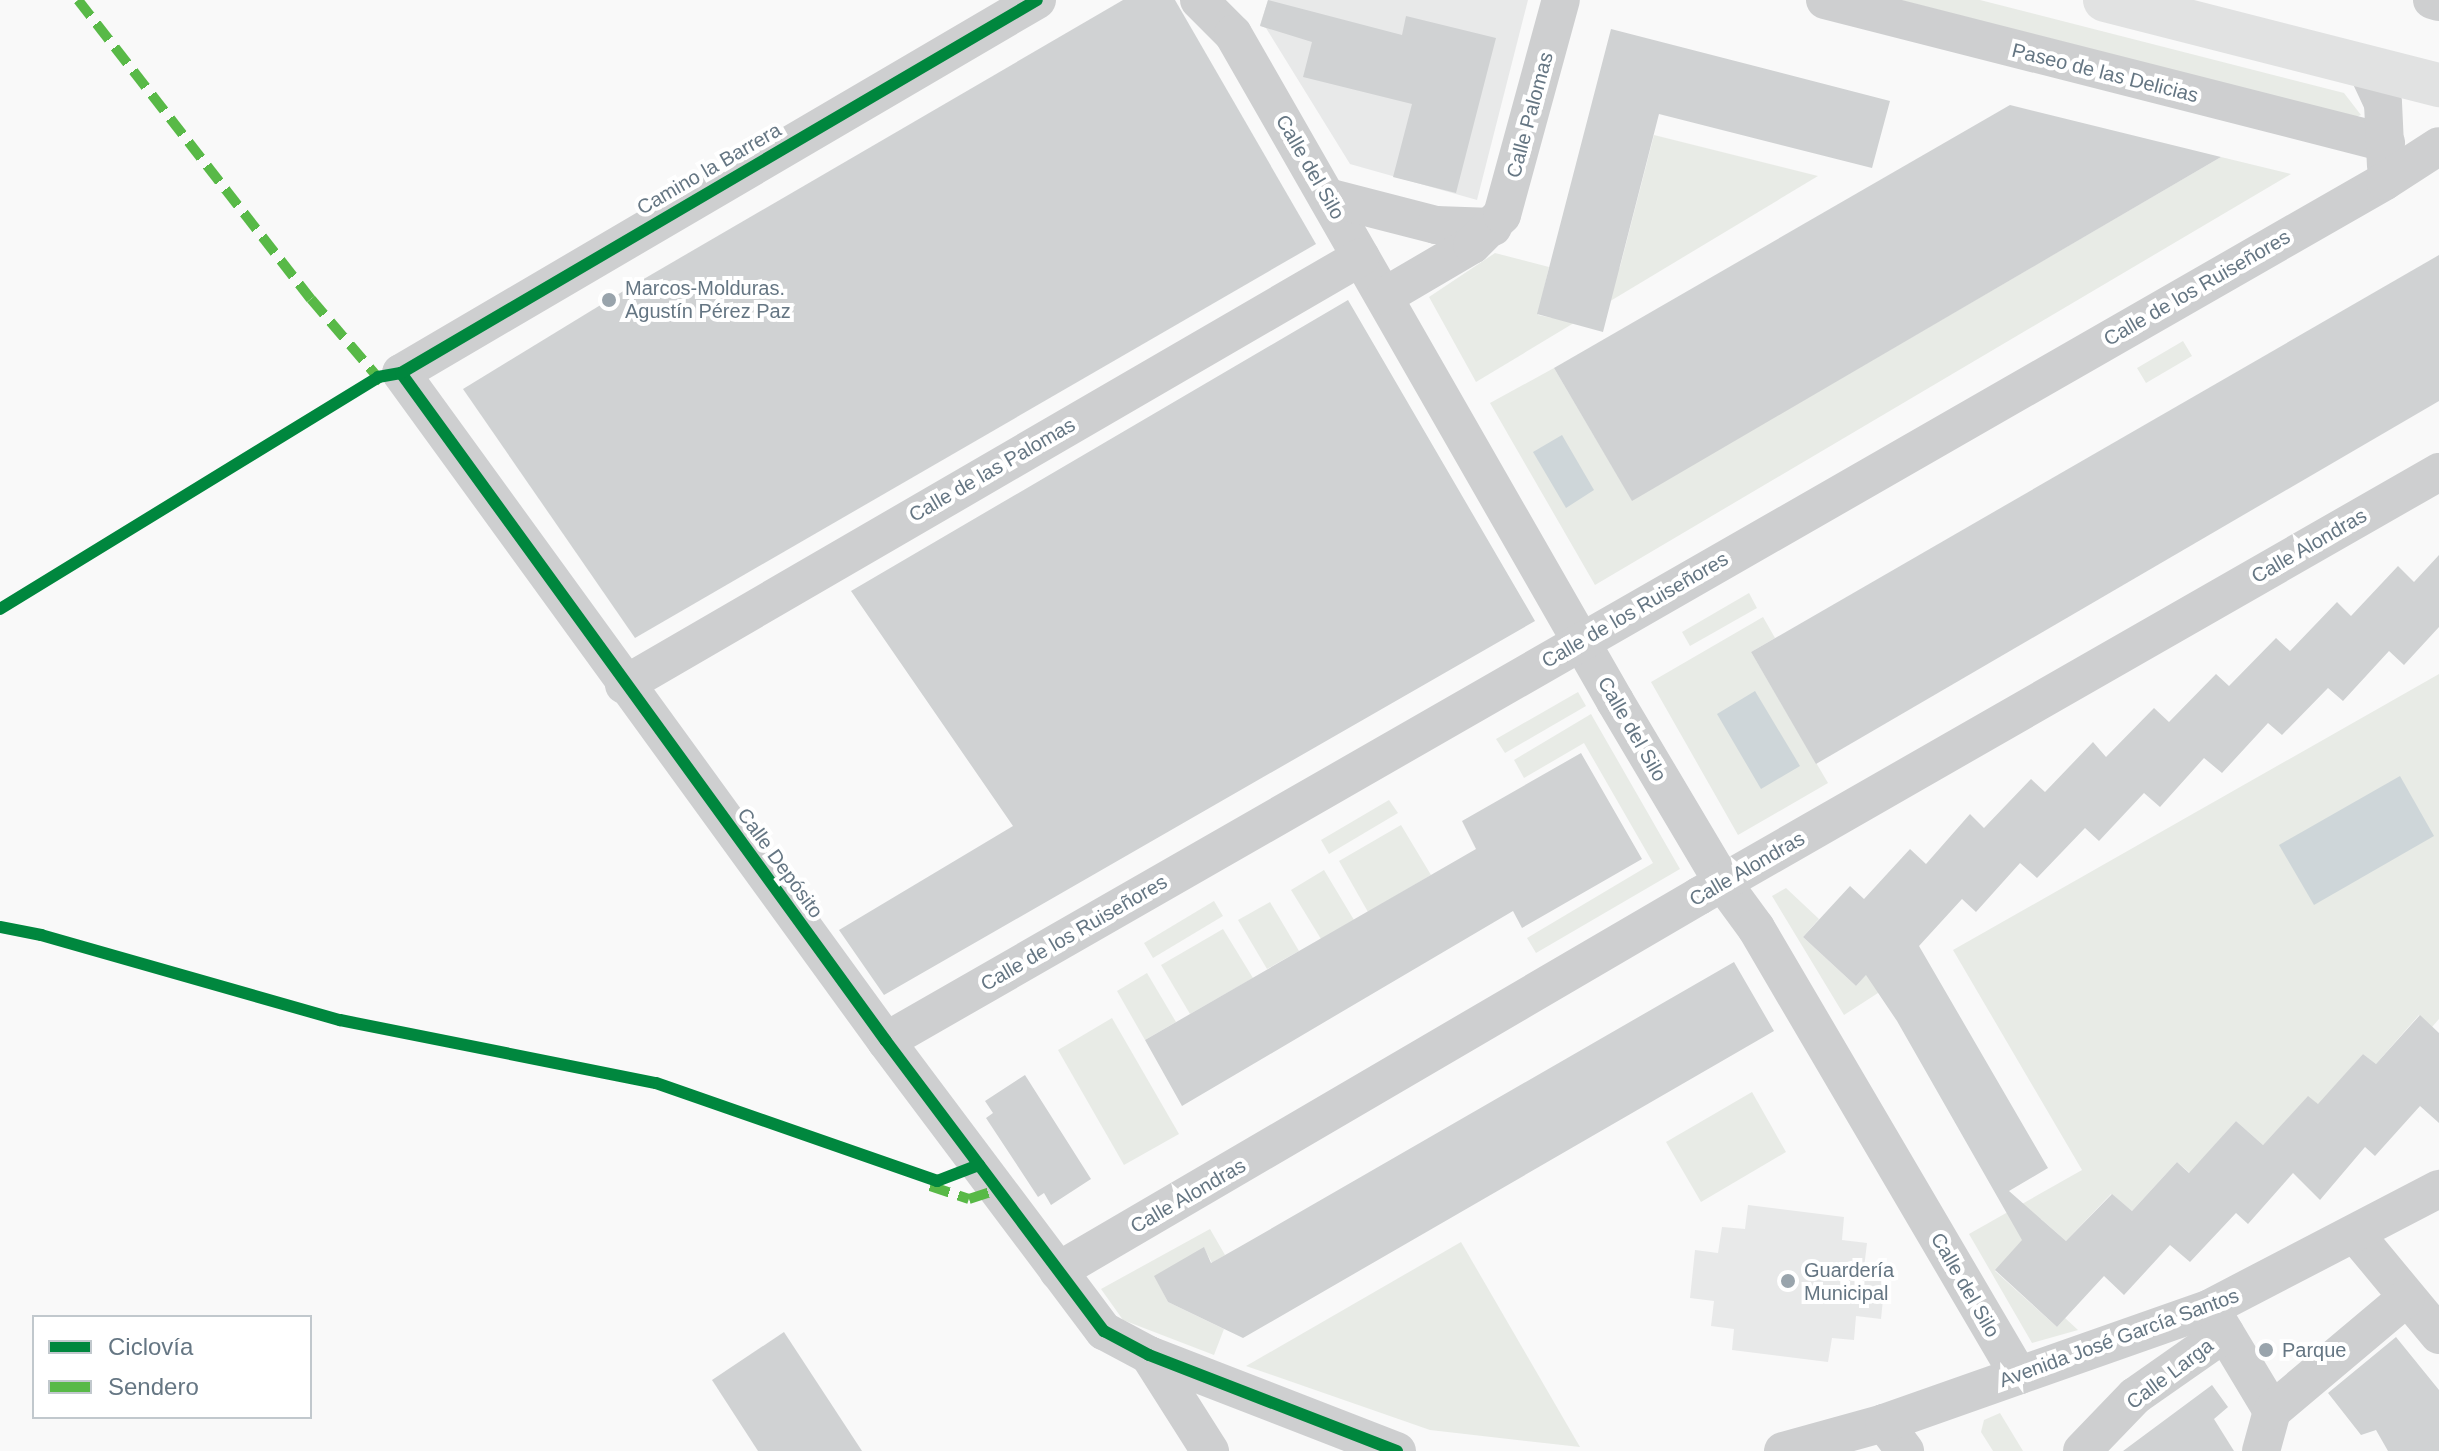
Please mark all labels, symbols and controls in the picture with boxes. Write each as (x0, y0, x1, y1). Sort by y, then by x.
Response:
street label: Paseo de las Delicias (2009, 38, 2201, 108)
street label: Calle Palomas (1502, 50, 1558, 180)
street label: Calle del Silo (1270, 110, 1350, 224)
street label: Camino la Barrera (633, 118, 785, 220)
street label: Calle de los Ruiseñores (2100, 225, 2294, 351)
place label: Marcos-Molduras. Agustín Pérez Paz (625, 276, 791, 323)
marker: Marcos-Molduras. Agustín Pérez Paz (600, 291, 618, 309)
street label: Calle de las Palomas (905, 413, 1079, 527)
street label: Calle Alondras (2247, 503, 2371, 589)
street label: Calle de los Ruiseñores (1538, 547, 1732, 673)
street label: Calle del Silo (1592, 672, 1672, 786)
street label: Calle Depósito (732, 803, 828, 923)
street label: Calle Alondras (1685, 826, 1809, 912)
street label: Calle de los Ruiseñores (977, 870, 1171, 996)
street label: Calle Alondras (1126, 1153, 1250, 1239)
street label: Calle del Silo (1925, 1228, 2005, 1342)
place label: Guardería Municipal (1804, 1258, 1894, 1305)
marker: Guardería Municipal (1779, 1272, 1797, 1290)
street label: Avenida José García Santos (1996, 1283, 2242, 1393)
legend (32, 1315, 312, 1419)
text: Ciclovía (108, 1333, 193, 1360)
street label: Calle Larga (2122, 1334, 2218, 1414)
place label: Parque (2282, 1338, 2346, 1362)
marker: Parque (2257, 1341, 2275, 1359)
text: Sendero (108, 1373, 199, 1400)

